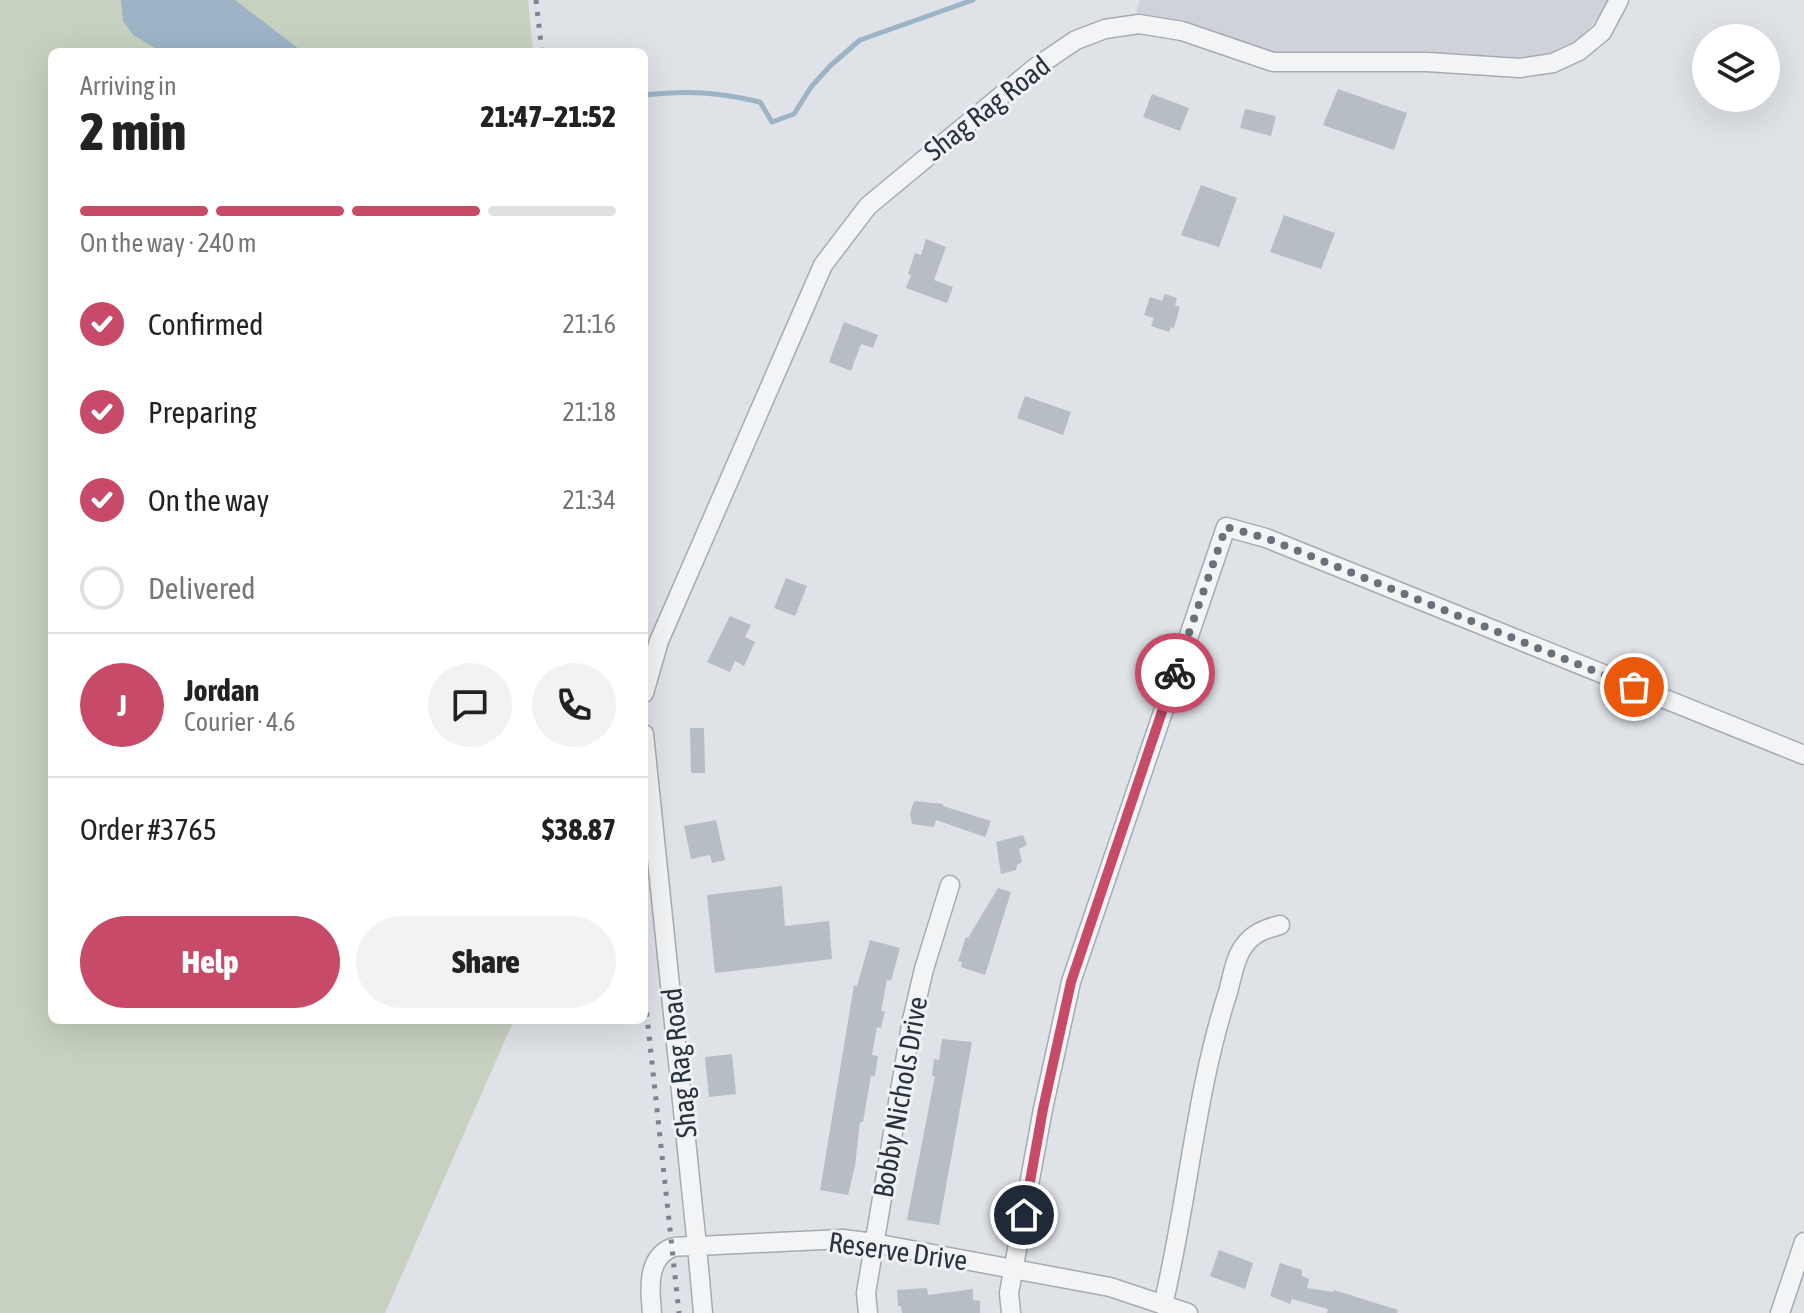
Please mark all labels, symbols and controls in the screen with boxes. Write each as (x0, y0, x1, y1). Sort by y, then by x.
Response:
map controls (1692, 24, 1780, 112)
button: layers (1692, 24, 1780, 112)
street label: Shag Rag Road (918, 49, 1056, 167)
text: Arriving in (80, 71, 177, 101)
text: 21:47–21:52 (481, 99, 616, 133)
text: 2 min (80, 101, 186, 161)
text: On the way · 240 m (80, 228, 257, 258)
icon: check (80, 302, 124, 346)
text: Confirmed (148, 307, 263, 341)
text: 21:16 (562, 309, 616, 339)
icon: check (80, 390, 124, 434)
text: Preparing (148, 395, 257, 429)
text: 21:18 (562, 397, 616, 427)
icon: check (80, 478, 124, 522)
text: On the way (148, 483, 269, 517)
text: 21:34 (562, 485, 616, 515)
text: Delivered (148, 571, 256, 605)
courier (1135, 633, 1215, 713)
icon: bike (1153, 651, 1197, 695)
pin (1600, 653, 1668, 721)
button: chat (428, 663, 512, 747)
button: phone (532, 663, 616, 747)
icon: bag (1612, 665, 1656, 709)
text: Jordan (184, 673, 259, 707)
text: J (117, 688, 127, 722)
text: Courier · 4.6 (184, 707, 295, 737)
text: Order #3765 (80, 812, 217, 846)
text: $38.87 (542, 812, 616, 846)
button: Help (80, 916, 340, 1008)
button: Share (356, 916, 616, 1008)
street label: Shag Rag Road (655, 986, 703, 1140)
street label: Bobby Nichols Drive (867, 994, 933, 1200)
pin (990, 1181, 1058, 1249)
icon: home (1002, 1193, 1046, 1237)
street label: Reserve Drive (827, 1225, 969, 1277)

